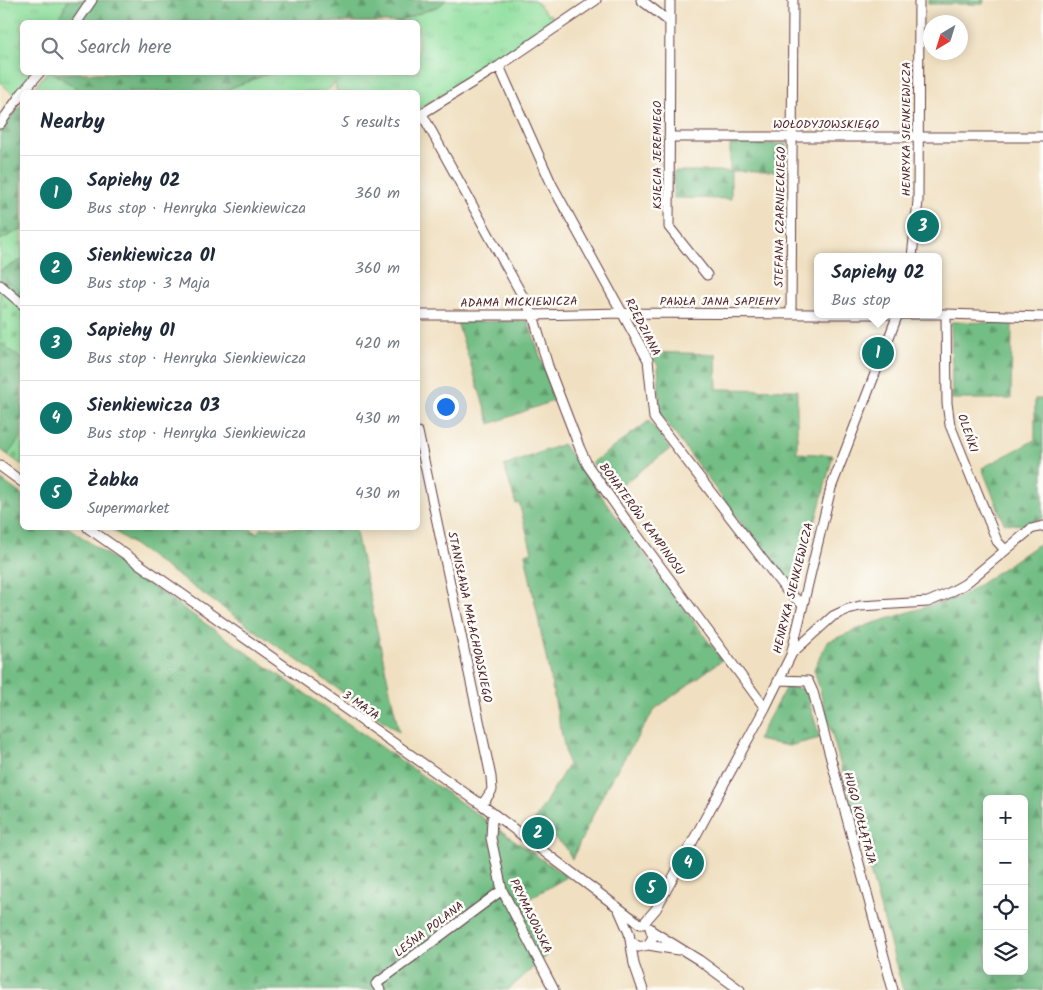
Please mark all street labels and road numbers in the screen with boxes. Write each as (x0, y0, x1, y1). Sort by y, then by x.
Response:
street label: HENRYKA SIENKIEWICZA (897, 62, 916, 196)
street label: KSIĘCIA JEREMIEGO (648, 100, 667, 209)
street label: WOŁODYJOWSKIEGO (773, 115, 880, 134)
street label: STEFANA CZARNIECKIEGO (770, 146, 791, 288)
street label: ADAMA MICKIEWICZA (460, 292, 578, 313)
street label: PAWŁA JANA SAPIEHY (660, 292, 781, 311)
street label: RZĘDZIANA (620, 295, 665, 360)
street label: OLEŃKI (952, 411, 983, 455)
street label: BOHATERÓW KAMPINOSU (594, 459, 689, 580)
street label: HENRYKA SIENKIEWICZA (768, 521, 819, 656)
street label: STANISŁAWA MAŁACHOWSKIEGO (442, 530, 497, 705)
street label: 3 MAJA (338, 686, 383, 725)
street label: HUGO KOŁŁĄTAJA (838, 770, 881, 867)
street label: PRYMASOWSKA (504, 876, 557, 957)
street label: LEŚNA POLANA (390, 897, 468, 962)

